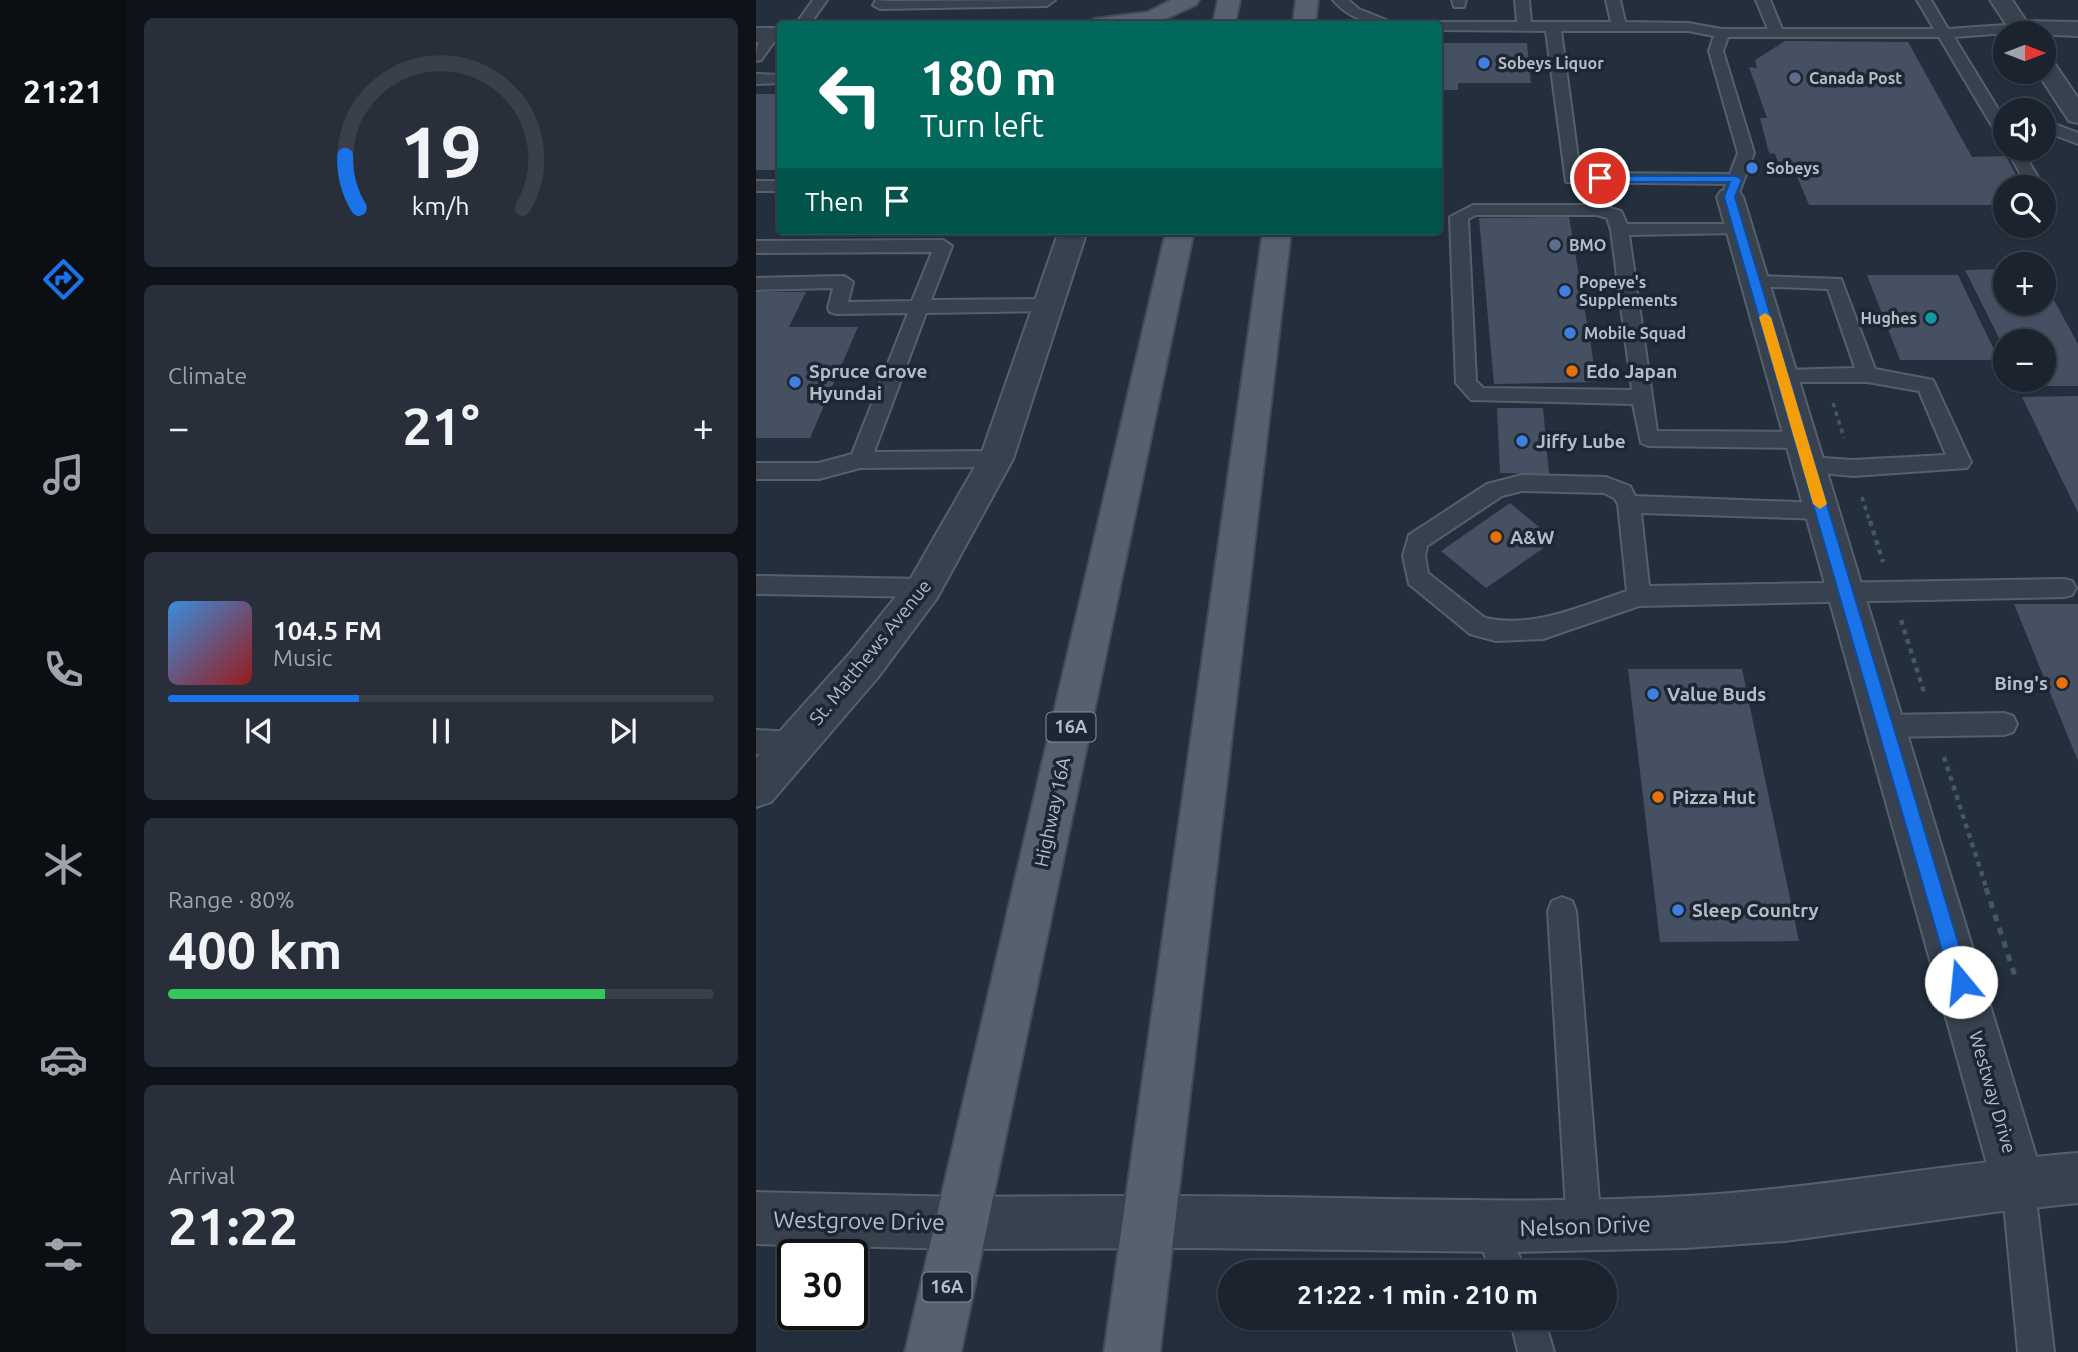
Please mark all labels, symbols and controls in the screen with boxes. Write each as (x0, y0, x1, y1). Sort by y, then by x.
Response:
north arrow (1993, 21, 2056, 84)
map controls (1993, 21, 2056, 392)
icon: left (805, 49, 896, 140)
text: 180 m (920, 49, 1057, 104)
place label: Sobeys Liquor (1498, 54, 1604, 72)
marker: Sobeys Liquor (1476, 55, 1492, 71)
place label: Canada Post (1809, 69, 1902, 87)
marker: Canada Post (1787, 70, 1803, 86)
text: 21:21 (23, 73, 103, 109)
button: sound (1993, 98, 2056, 161)
text: Turn left (920, 107, 1044, 143)
text: 19 (400, 111, 482, 193)
pin (1570, 148, 1630, 208)
icon: arrive (1581, 159, 1619, 197)
place label: Sobeys (1766, 159, 1820, 177)
marker: Sobeys (1744, 160, 1760, 176)
button: search (1993, 175, 2056, 238)
icon: arrive (878, 182, 916, 220)
text: Then (805, 187, 864, 216)
text: km/h (412, 192, 470, 220)
place label: BMO (1569, 236, 1606, 254)
marker: BMO (1547, 237, 1563, 253)
button: + (1993, 252, 2056, 315)
icon: directions (39, 255, 88, 304)
place label: Popeye's Supplements (1579, 273, 1678, 309)
marker: Popeye's Supplements (1557, 283, 1573, 299)
place label: Hughes (1860, 309, 1917, 327)
marker: Hughes (1923, 310, 1939, 326)
place label: Mobile Squad (1584, 324, 1686, 342)
marker: Mobile Squad (1562, 325, 1578, 341)
button: − (1993, 329, 2056, 392)
place label: Spruce Grove Hyundai (809, 360, 927, 404)
place label: Edo Japan (1586, 360, 1677, 382)
text: Climate (168, 363, 247, 388)
marker: Edo Japan (1564, 363, 1580, 379)
marker: Spruce Grove Hyundai (787, 374, 803, 390)
text: 21° (402, 397, 480, 455)
text: − (168, 406, 189, 448)
text: + (693, 406, 714, 448)
place label: Jiffy Lube (1536, 430, 1626, 452)
marker: Jiffy Lube (1514, 433, 1530, 449)
icon: music (39, 450, 88, 499)
place label: A&W (1510, 526, 1555, 548)
marker: A&W (1488, 529, 1504, 545)
street label: St. Matthews Avenue (805, 575, 935, 729)
text: 104.5 FM (273, 616, 382, 645)
icon: phone (39, 645, 88, 694)
text: Music (273, 645, 332, 670)
place label: Bing's (1994, 672, 2048, 694)
marker: Bing's (2054, 675, 2070, 691)
place label: Value Buds (1667, 683, 1766, 705)
marker: Value Buds (1645, 686, 1661, 702)
icon: previous (240, 712, 278, 750)
icon: pause (422, 712, 460, 750)
icon: next (604, 712, 642, 750)
road number: 16A (1046, 712, 1096, 742)
street label: Highway 16A (1030, 755, 1074, 869)
place label: Pizza Hut (1672, 786, 1756, 808)
marker: Pizza Hut (1650, 789, 1666, 805)
icon: climate (39, 840, 88, 889)
text: Range · 80% (168, 887, 295, 912)
place label: Sleep Country (1692, 899, 1819, 921)
marker: Sleep Country (1670, 902, 1686, 918)
text: 400 km (168, 921, 342, 979)
position arrow (1924, 945, 1998, 1019)
street label: Westway Drive (1965, 1028, 2021, 1156)
icon: car (39, 1035, 88, 1084)
text: Arrival (168, 1163, 235, 1188)
text: 21:22 (168, 1197, 298, 1255)
street label: Westgrove Drive (773, 1207, 945, 1234)
street label: Nelson Drive (1519, 1211, 1651, 1240)
icon: filters (39, 1230, 88, 1279)
speed limit sign: 30 (777, 1239, 868, 1330)
road number: 16A (922, 1272, 972, 1302)
text: 21:22 · 1 min · 210 m (1297, 1280, 1538, 1309)

